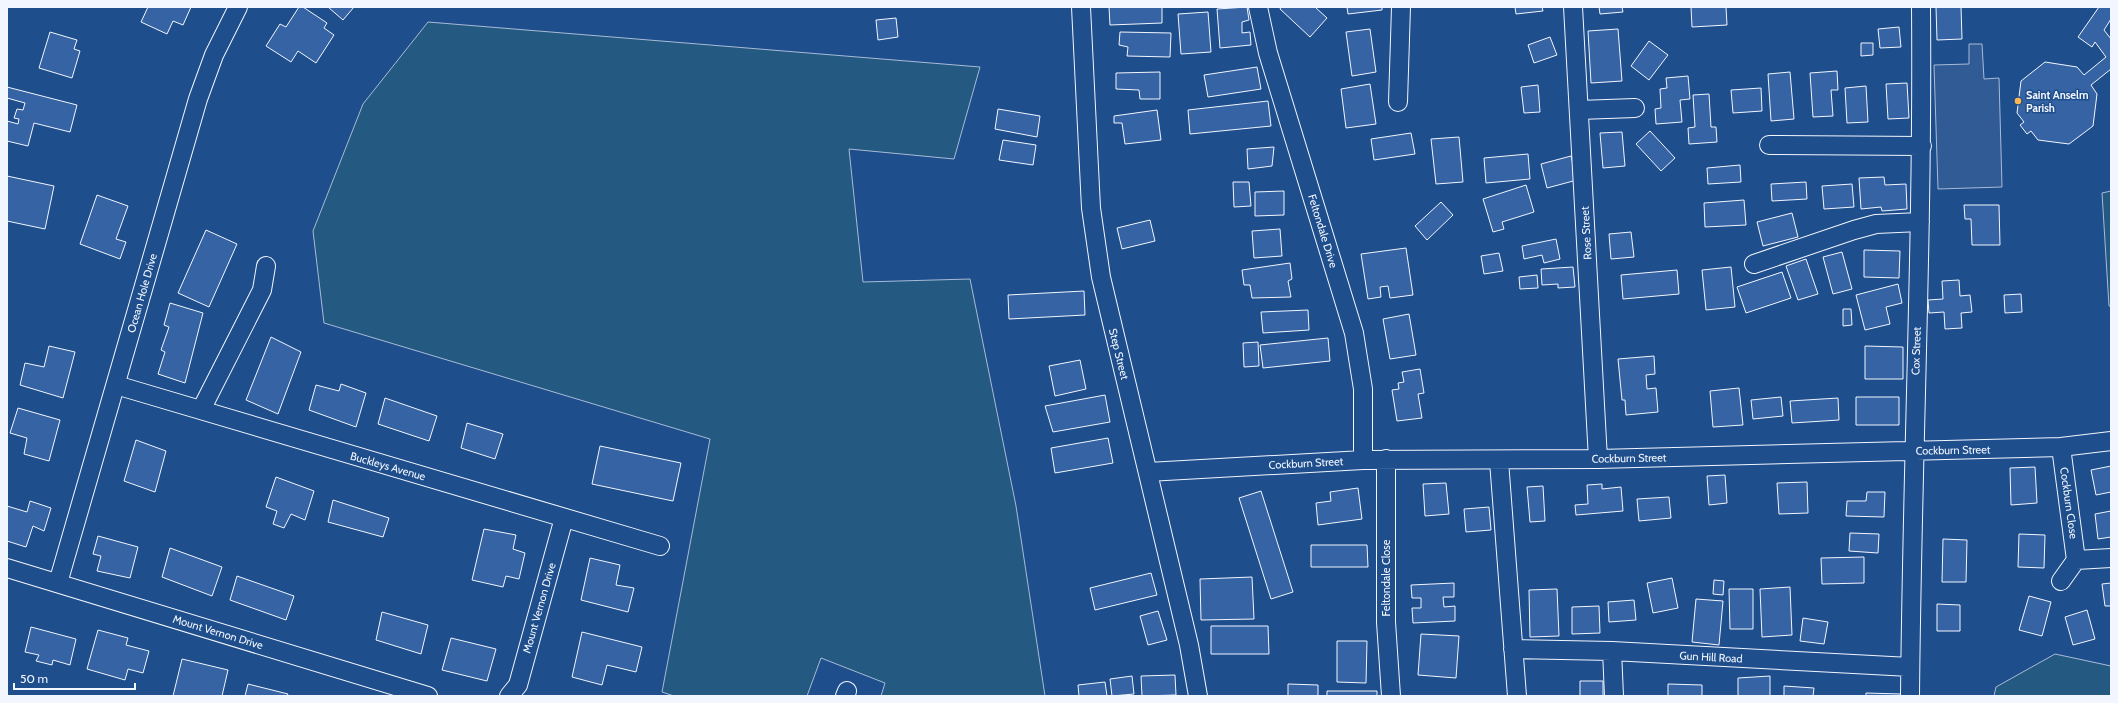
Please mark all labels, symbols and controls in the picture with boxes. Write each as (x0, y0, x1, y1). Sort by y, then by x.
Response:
place label: Saint Anselm Parish (2026, 88, 2088, 115)
marker: Saint Anselm Parish (2013, 96, 2023, 106)
street label: Feltondale Drive (1305, 193, 1341, 270)
street label: Rose Street (1578, 206, 1594, 260)
street label: Ocean Hole Drive (124, 251, 160, 334)
street label: Cox Street (1908, 326, 1924, 375)
street label: Step Street (1106, 327, 1132, 381)
street label: Cockburn Street (1915, 442, 1991, 458)
street label: Buckleys Avenue (349, 449, 428, 484)
street label: Cockburn Street (1591, 450, 1667, 466)
street label: Cockburn Street (1268, 454, 1344, 472)
street label: Cockburn Close (2057, 466, 2081, 540)
street label: Feltondale Close (1379, 539, 1393, 616)
street label: Mount Vernon Drive (519, 561, 559, 655)
street label: Mount Vernon Drive (171, 612, 265, 652)
street label: Gun Hill Road (1679, 648, 1743, 666)
scale bar (14, 665, 135, 691)
text: 50 m (20, 671, 48, 686)

